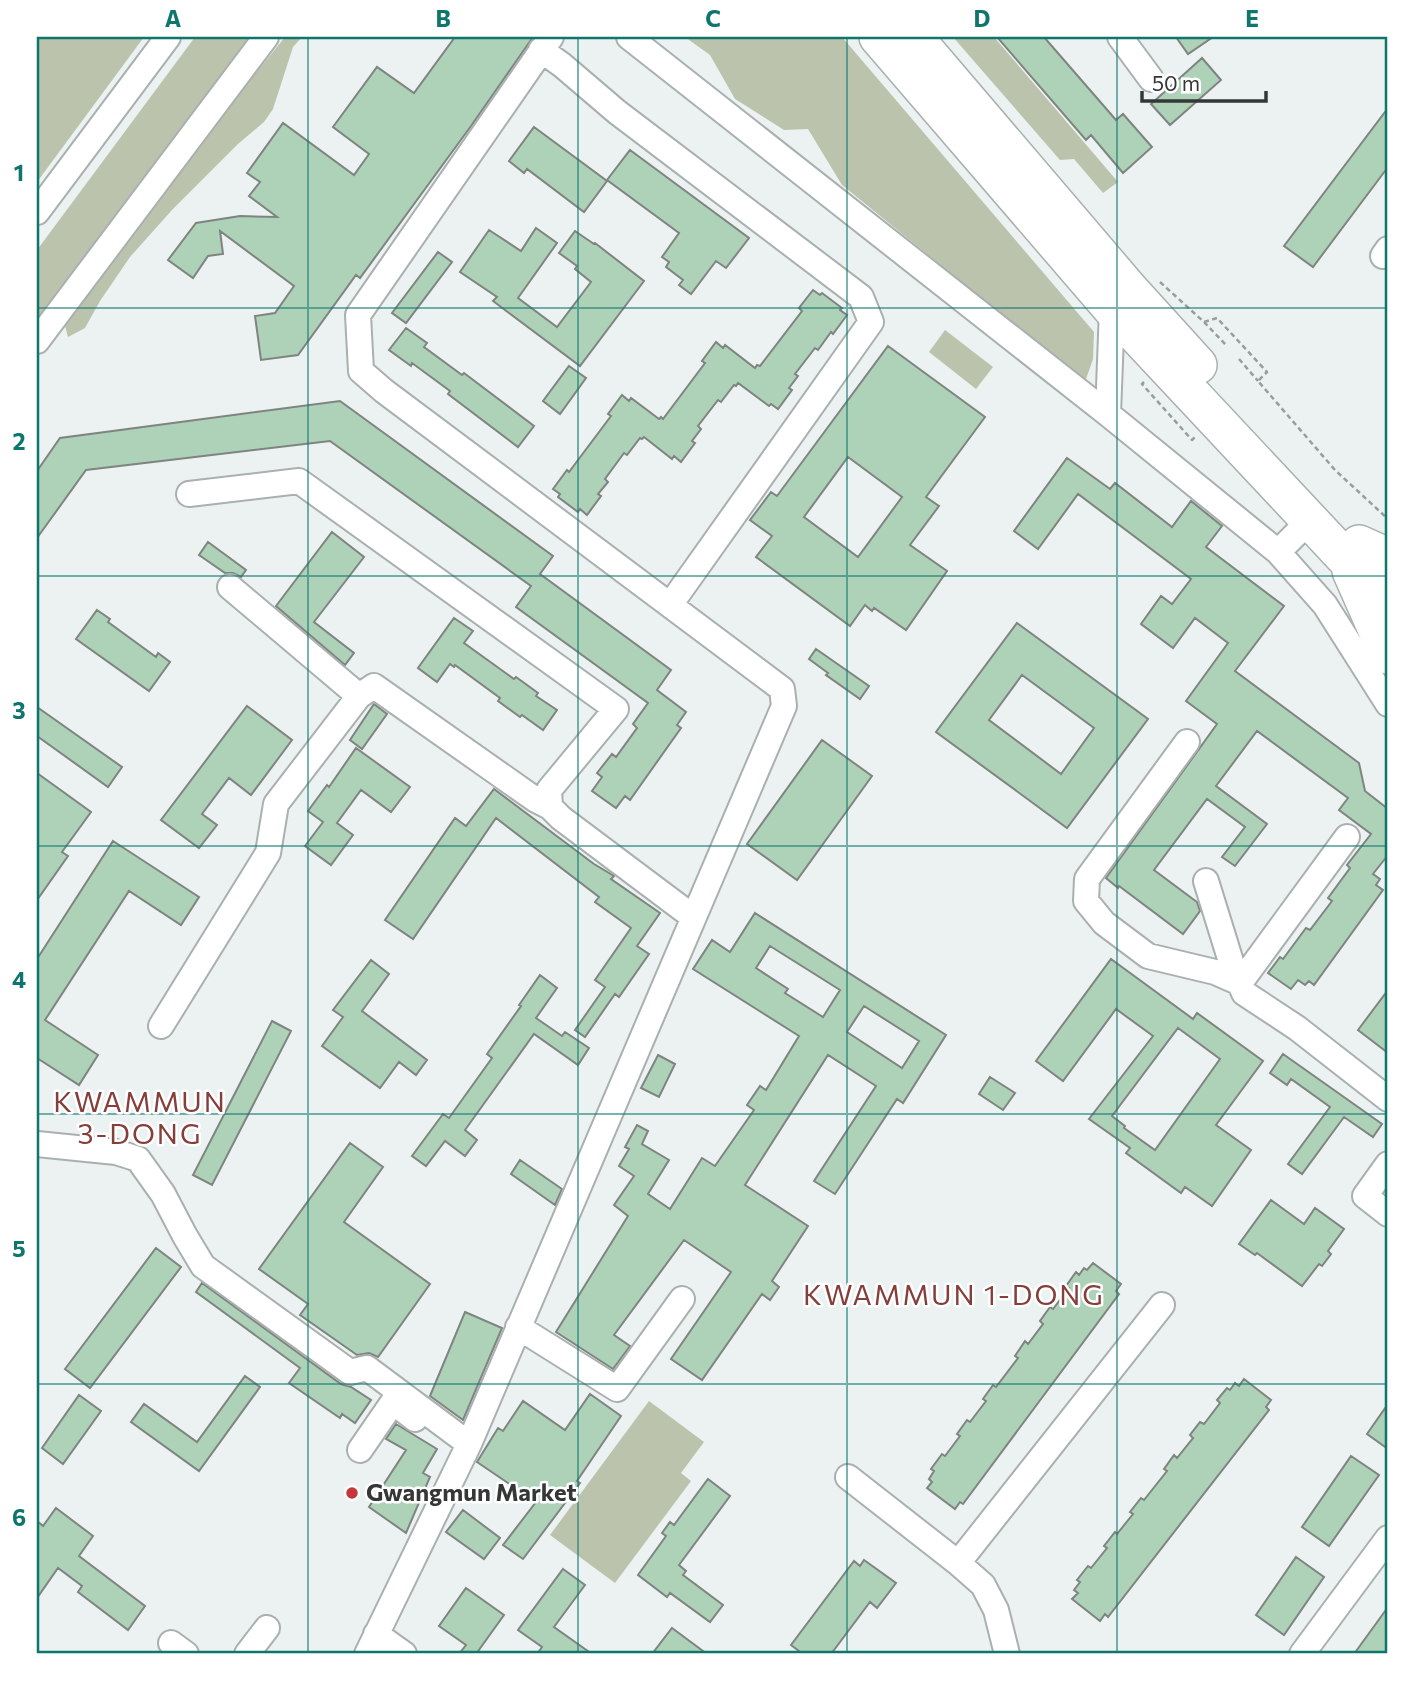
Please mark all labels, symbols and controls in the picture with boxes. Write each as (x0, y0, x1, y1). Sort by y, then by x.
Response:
text: A (165, 4, 182, 32)
text: B (435, 4, 451, 32)
text: C (705, 4, 721, 32)
text: D (974, 4, 991, 32)
text: E (1245, 4, 1259, 32)
scale bar (1142, 60, 1266, 104)
text: 50 m (1152, 70, 1200, 95)
text: 1 (14, 158, 24, 186)
text: 2 (12, 427, 26, 455)
text: 3 (12, 696, 26, 724)
text: 4 (12, 965, 26, 993)
district label: KWAMMUN 3-DONG (53, 1084, 227, 1150)
text: 5 (12, 1234, 26, 1262)
district label: KWAMMUN 1-DONG (803, 1277, 1105, 1311)
place label: Gwangmun Market (366, 1477, 577, 1506)
marker: Gwangmun Market (344, 1485, 360, 1501)
text: 6 (12, 1503, 26, 1531)

